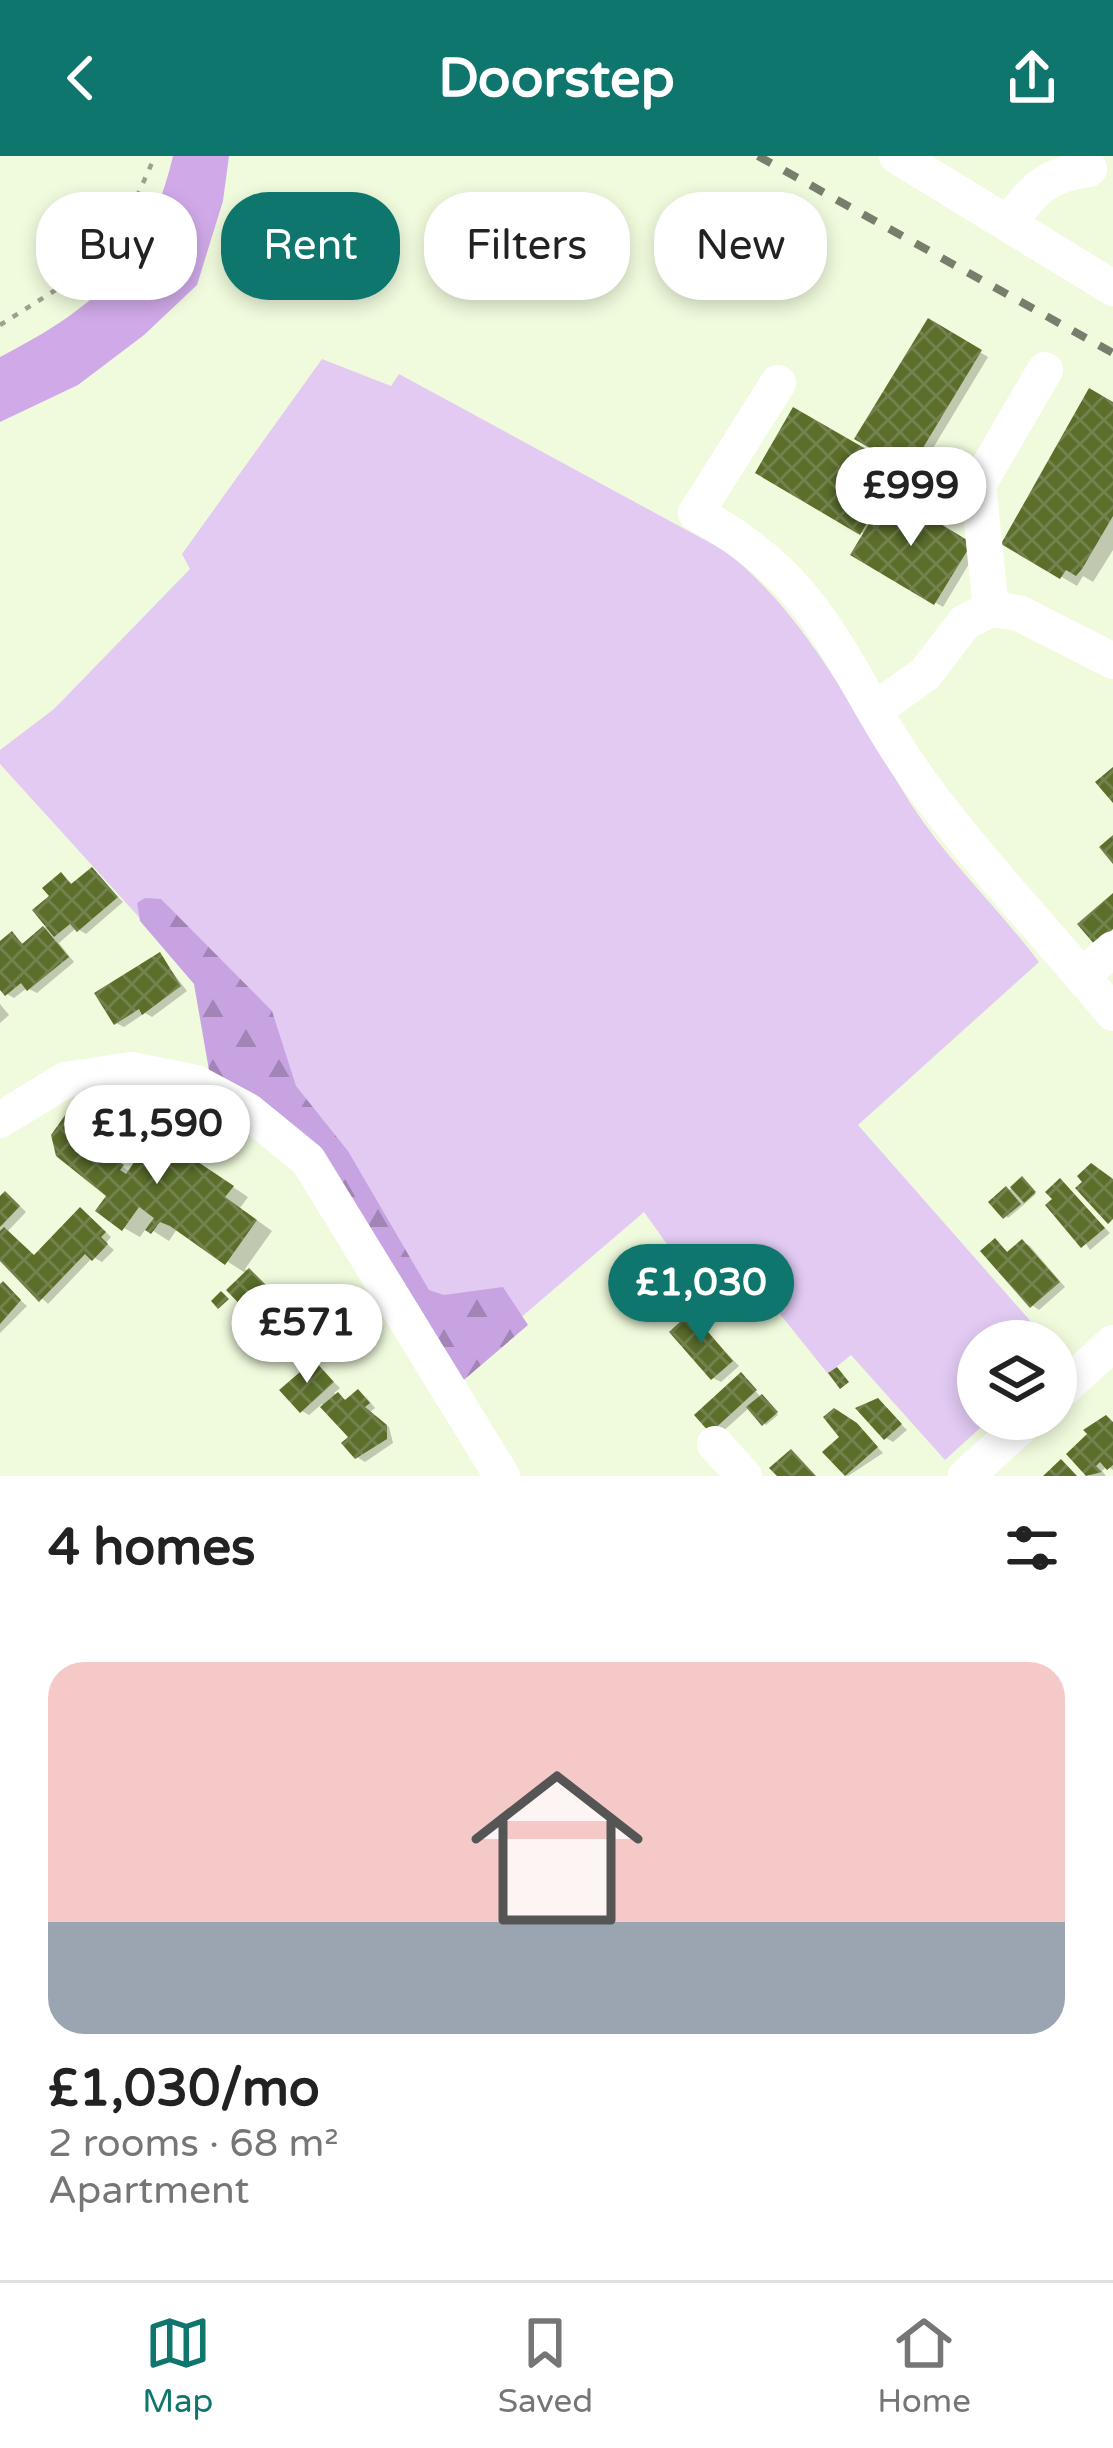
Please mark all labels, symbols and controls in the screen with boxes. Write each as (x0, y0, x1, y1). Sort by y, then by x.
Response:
icon: back (48, 45, 114, 111)
icon: share (999, 45, 1065, 111)
text: Doorstep (438, 46, 675, 111)
chip: Buy (36, 192, 197, 300)
chip: Rent (221, 192, 400, 300)
chip: Filters (424, 192, 630, 300)
chip: New (654, 192, 827, 300)
pin: £999 (840, 447, 982, 549)
text: £999 (862, 462, 960, 509)
pin: £1,590 (59, 1085, 255, 1187)
text: £1,590 (91, 1100, 223, 1147)
pin: £1,030 (603, 1244, 799, 1346)
text: £1,030 (635, 1259, 767, 1306)
pin: £571 (236, 1284, 378, 1386)
text: £571 (258, 1299, 356, 1346)
map controls (957, 1320, 1077, 1440)
button: layers (957, 1320, 1077, 1440)
icon: filters (999, 1515, 1065, 1581)
text: 4 homes (48, 1517, 256, 1579)
icon: home (449, 1740, 665, 1956)
text: £1,030/mo (48, 2058, 320, 2120)
text: 2 rooms · 68 m² (48, 2120, 339, 2167)
text: Apartment (48, 2167, 249, 2214)
tab: Map (142, 2310, 213, 2421)
tab: Saved (498, 2310, 593, 2421)
tab: Home (877, 2310, 971, 2421)

